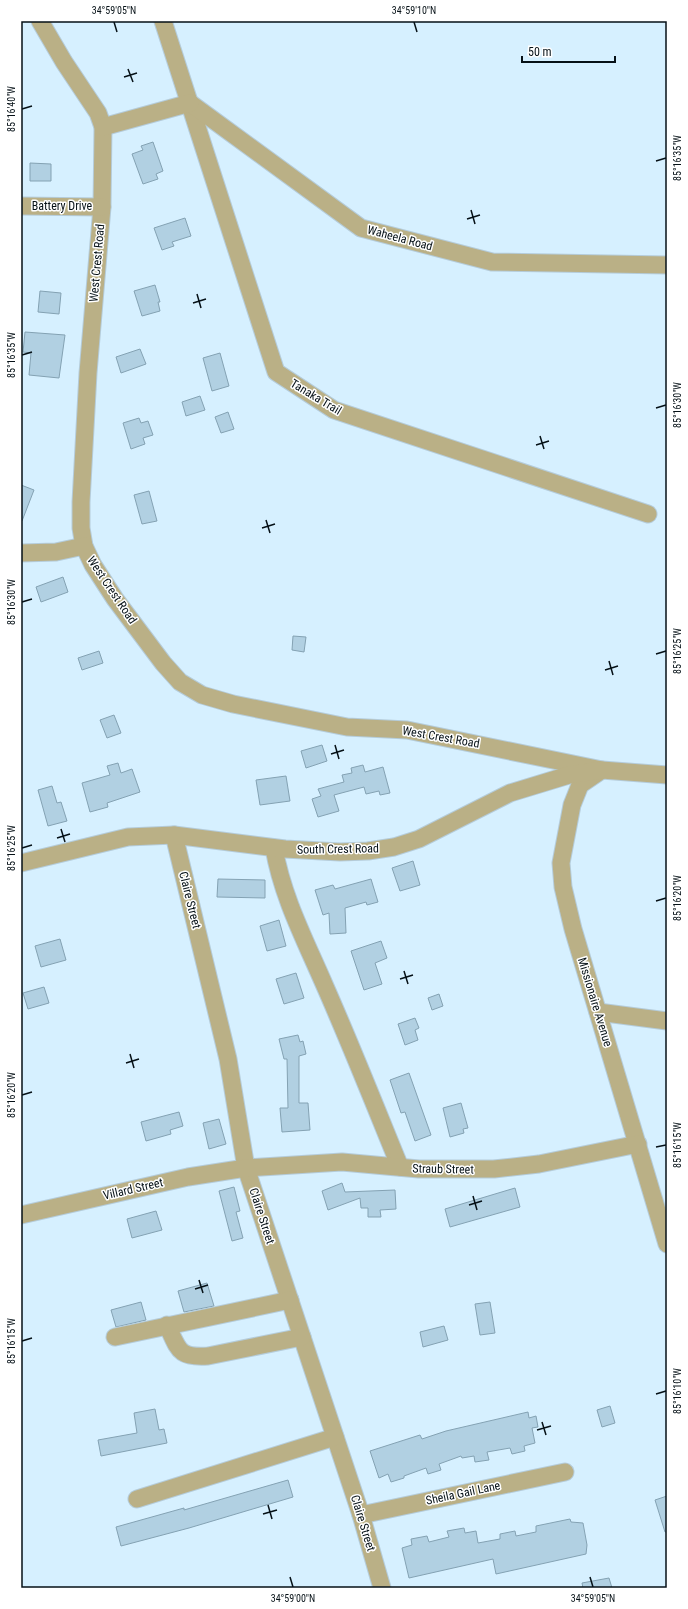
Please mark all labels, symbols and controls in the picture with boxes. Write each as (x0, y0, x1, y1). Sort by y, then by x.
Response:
text: 34°59'05"N (92, 5, 136, 16)
text: 34°59'10"N (392, 5, 436, 16)
scale bar (522, 38, 615, 64)
text: 50 m (528, 45, 552, 59)
text: 85°16'40"W (6, 86, 17, 132)
text: 85°16'35"W (672, 135, 683, 181)
street label: Battery Drive (32, 199, 93, 213)
street label: West Crest Road (87, 223, 107, 303)
street label: Waheela Road (366, 223, 434, 253)
text: 85°16'35"W (6, 332, 17, 378)
street label: Tanaka Trail (288, 376, 344, 418)
text: 85°16'30"W (672, 382, 683, 428)
street label: West Crest Road (84, 554, 140, 626)
text: 85°16'30"W (6, 579, 17, 625)
text: 85°16'25"W (672, 628, 683, 674)
street label: West Crest Road (401, 723, 481, 751)
text: 85°16'25"W (6, 825, 17, 871)
street label: South Crest Road (297, 841, 379, 857)
street label: Claire Street (176, 870, 204, 930)
text: 85°16'20"W (672, 875, 683, 921)
street label: Missionaire Avenue (575, 956, 615, 1049)
text: 85°16'20"W (6, 1072, 17, 1118)
text: 85°16'15"W (672, 1122, 683, 1168)
street label: Straub Street (412, 1161, 474, 1177)
street label: Villard Street (102, 1175, 165, 1203)
street label: Claire Street (246, 1186, 278, 1246)
text: 85°16'15"W (6, 1318, 17, 1364)
text: 85°16'10"W (672, 1368, 683, 1414)
street label: Sheila Gail Lane (425, 1478, 502, 1508)
street label: Claire Street (348, 1493, 378, 1553)
text: 34°59'00"N (271, 1593, 315, 1604)
text: 34°59'05"N (571, 1593, 615, 1604)

